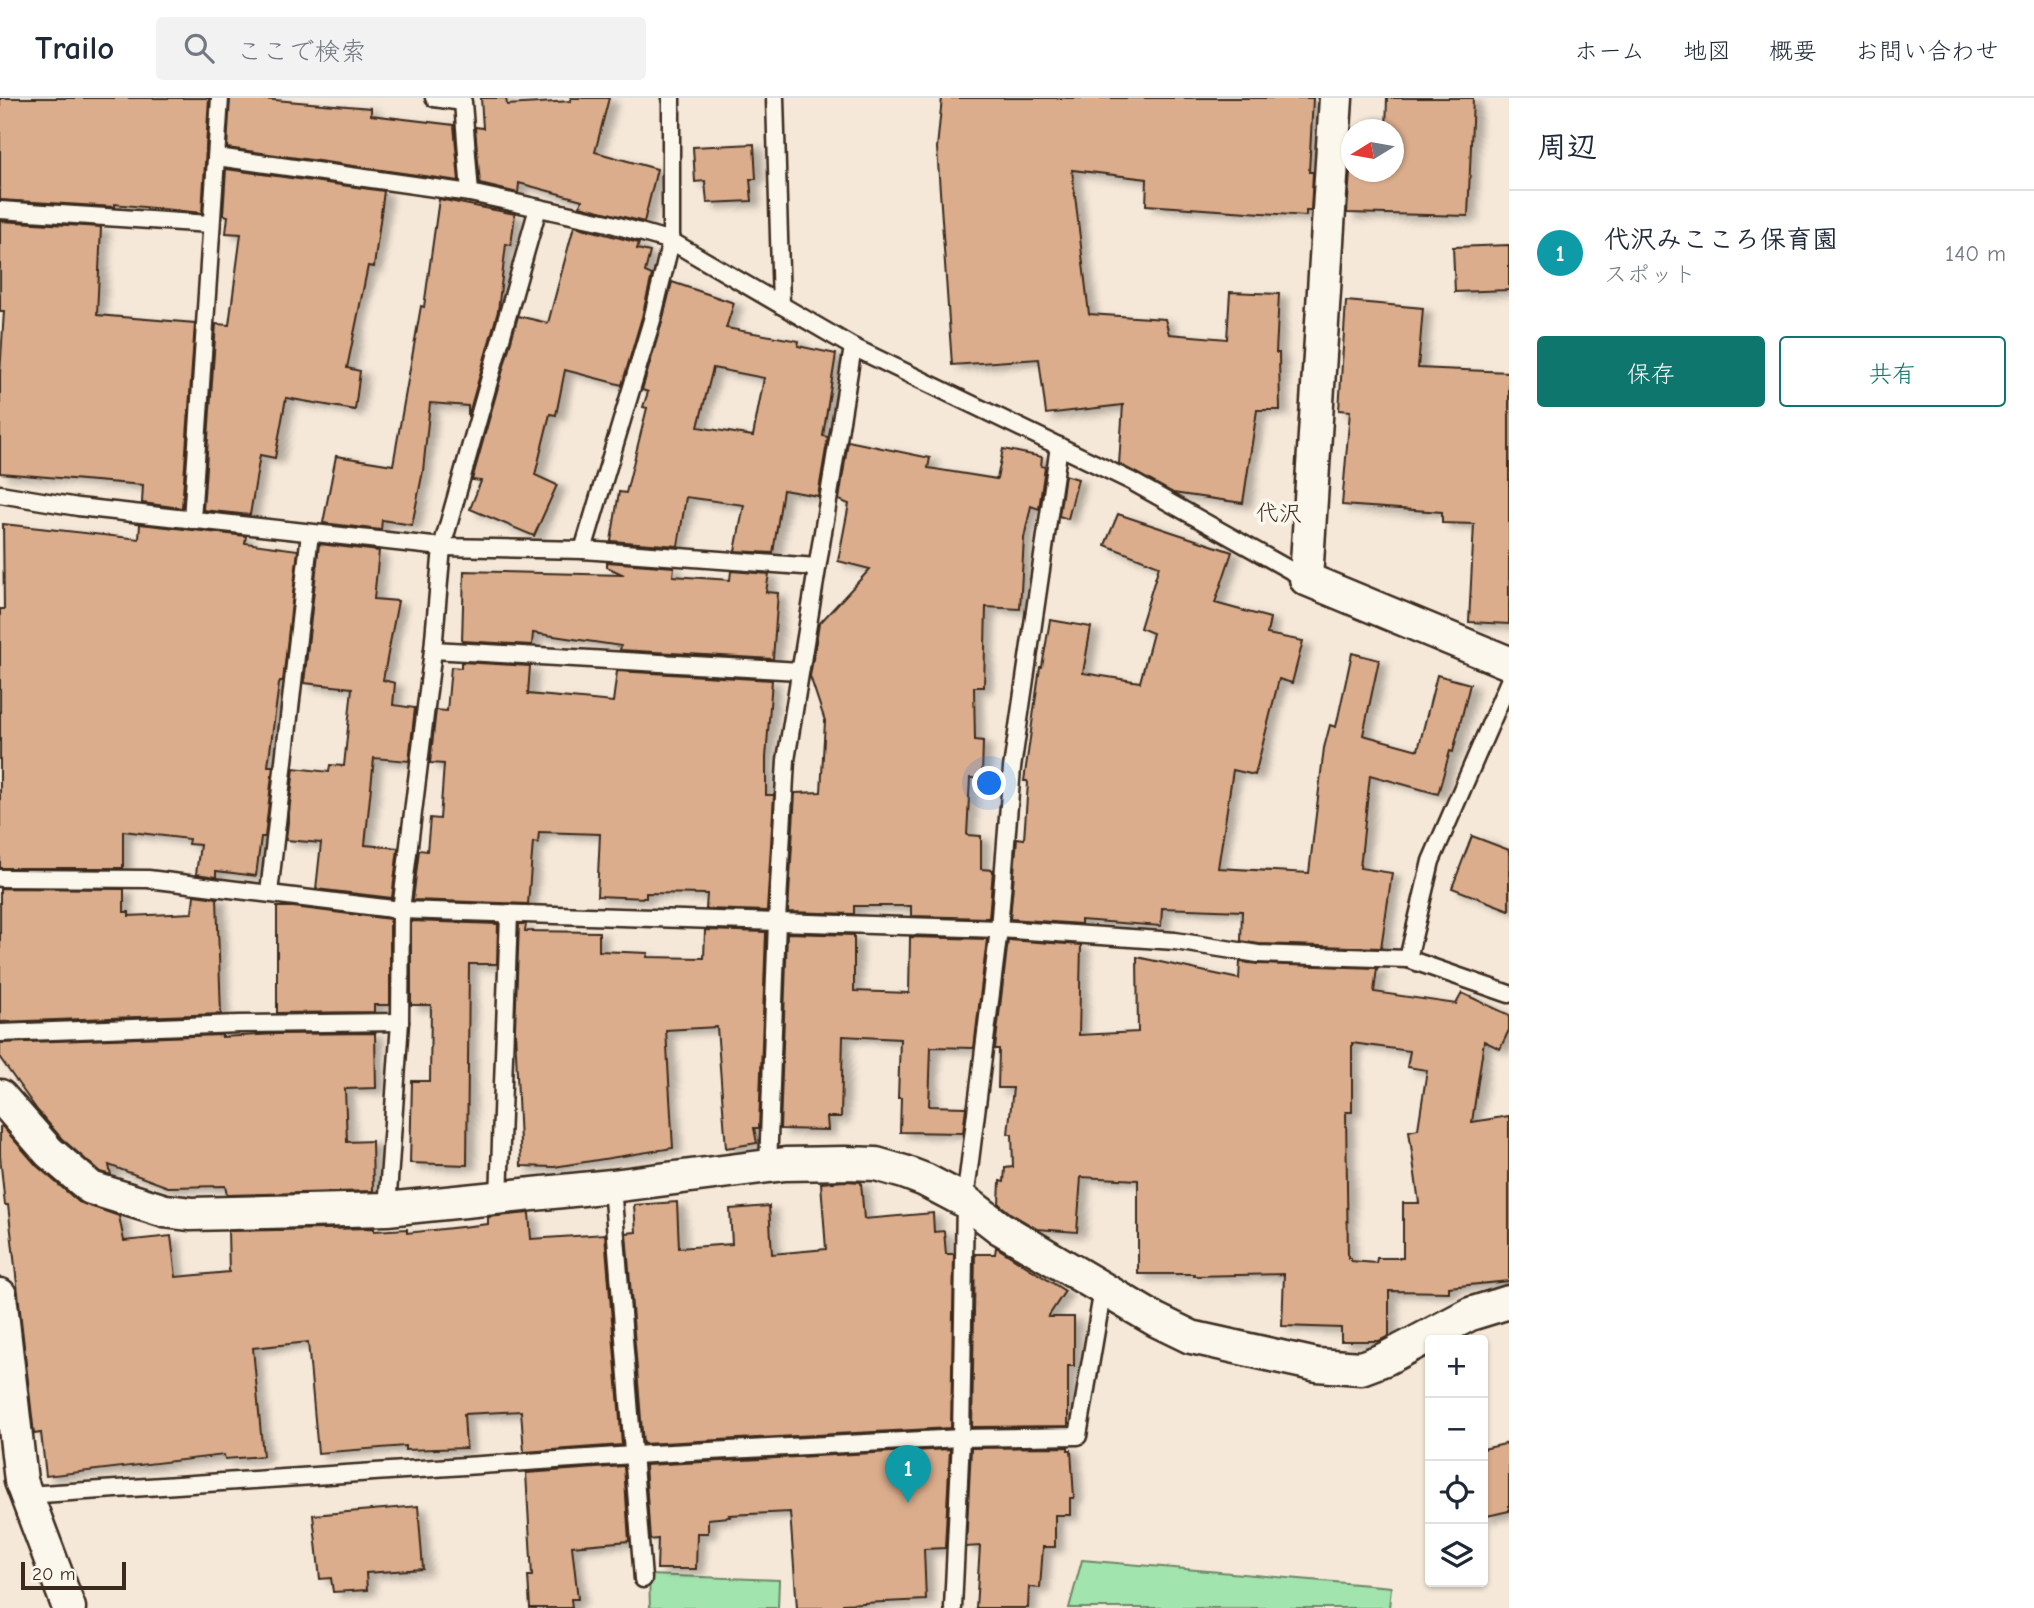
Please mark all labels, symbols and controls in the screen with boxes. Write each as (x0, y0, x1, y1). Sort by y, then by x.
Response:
search box (156, 17, 646, 80)
text: Trailo (35, 29, 114, 67)
icon: search (180, 29, 218, 67)
text: ここで検索 (236, 37, 366, 67)
text: ホーム (1574, 37, 1645, 65)
text: 地図 (1683, 37, 1731, 65)
text: 概要 (1769, 37, 1817, 65)
text: お問い合わせ (1855, 37, 1999, 65)
north arrow (1341, 119, 1404, 182)
text: 周辺 (1537, 130, 1597, 165)
text: 代沢みこころ保育園 (1604, 225, 1838, 255)
text: 1 (1555, 240, 1565, 267)
text: 140 m (1945, 240, 2006, 267)
text: スポット (1604, 261, 1696, 288)
button: 保存 (1537, 336, 1765, 407)
button: 共有 (1779, 336, 2006, 407)
district label: 代沢 (1256, 500, 1302, 527)
your location (972, 766, 1006, 800)
map controls (1425, 1335, 1488, 1587)
button: + (1425, 1335, 1488, 1398)
button: − (1425, 1398, 1488, 1461)
pin: 1 (885, 1445, 931, 1503)
button: locate (1425, 1461, 1488, 1524)
button: layers (1425, 1524, 1488, 1587)
scale bar (21, 1559, 126, 1591)
text: 20 m (32, 1563, 76, 1585)

